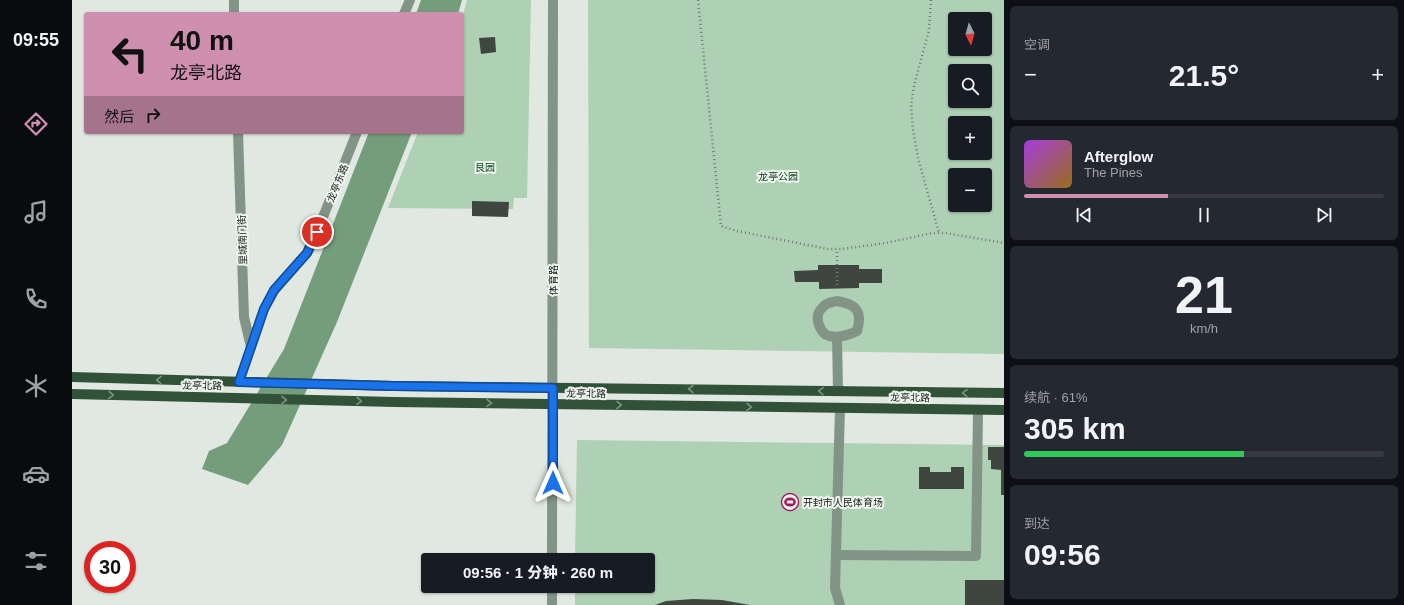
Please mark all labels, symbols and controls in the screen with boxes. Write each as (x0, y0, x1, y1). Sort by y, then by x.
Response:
north arrow (948, 12, 992, 56)
map controls (948, 12, 992, 212)
text: 40 m (170, 25, 234, 56)
icon: left (104, 28, 156, 80)
text: 09:55 (13, 30, 59, 50)
text: 空调 (1024, 37, 1050, 52)
text: 21.5° (1169, 59, 1239, 92)
text: − (1024, 62, 1037, 87)
text: + (1371, 62, 1384, 87)
text: 龙亭北路 (170, 63, 242, 83)
button: search (948, 64, 992, 108)
icon: right (142, 104, 164, 126)
text: 然后 (104, 108, 134, 125)
icon: directions (22, 110, 50, 138)
button: + (948, 116, 992, 160)
text: Afterglow (1084, 148, 1153, 165)
park label: 艮园 (475, 162, 495, 173)
street label: 龙亭东路 (325, 163, 350, 204)
text: The Pines (1084, 165, 1143, 180)
button: − (948, 168, 992, 212)
park label: 龙亭公园 (758, 171, 798, 182)
icon: music (22, 198, 50, 226)
icon: previous (1073, 204, 1095, 226)
icon: pause (1193, 204, 1215, 226)
icon: next (1313, 204, 1335, 226)
street label: 里城南门街 (236, 215, 249, 265)
pin (300, 215, 334, 249)
icon: arrive (306, 221, 328, 243)
street label: 体育路 (548, 265, 559, 295)
text: 21 (1175, 266, 1233, 324)
icon: phone (22, 285, 50, 313)
text: km/h (1190, 321, 1218, 336)
icon: climate (22, 372, 50, 400)
one-way arrow (156, 376, 162, 384)
street label: 龙亭北路 (182, 380, 222, 391)
one-way arrow (688, 385, 694, 393)
one-way arrow (818, 387, 824, 395)
street label: 龙亭北路 (566, 388, 606, 399)
one-way arrow (962, 389, 968, 397)
text: 续航 · 61% (1024, 390, 1088, 405)
one-way arrow (108, 391, 114, 399)
street label: 龙亭北路 (890, 392, 930, 403)
one-way arrow (281, 395, 287, 404)
one-way arrow (356, 397, 362, 405)
one-way arrow (486, 399, 492, 407)
one-way arrow (616, 401, 622, 409)
one-way arrow (746, 403, 752, 411)
text: 305 km (1024, 412, 1126, 445)
icon: car (22, 460, 50, 488)
position arrow (532, 462, 574, 504)
sports icon: 开封市人民体育场 (780, 492, 800, 512)
place label: 开封市人民体育场 (803, 497, 883, 508)
text: 到达 (1024, 516, 1050, 531)
text: 09:56 (1024, 538, 1101, 571)
speed limit sign: 30 (84, 541, 136, 593)
icon: filters (22, 547, 50, 575)
text: 09:56 · 1 分钟 · 260 m (463, 564, 613, 581)

